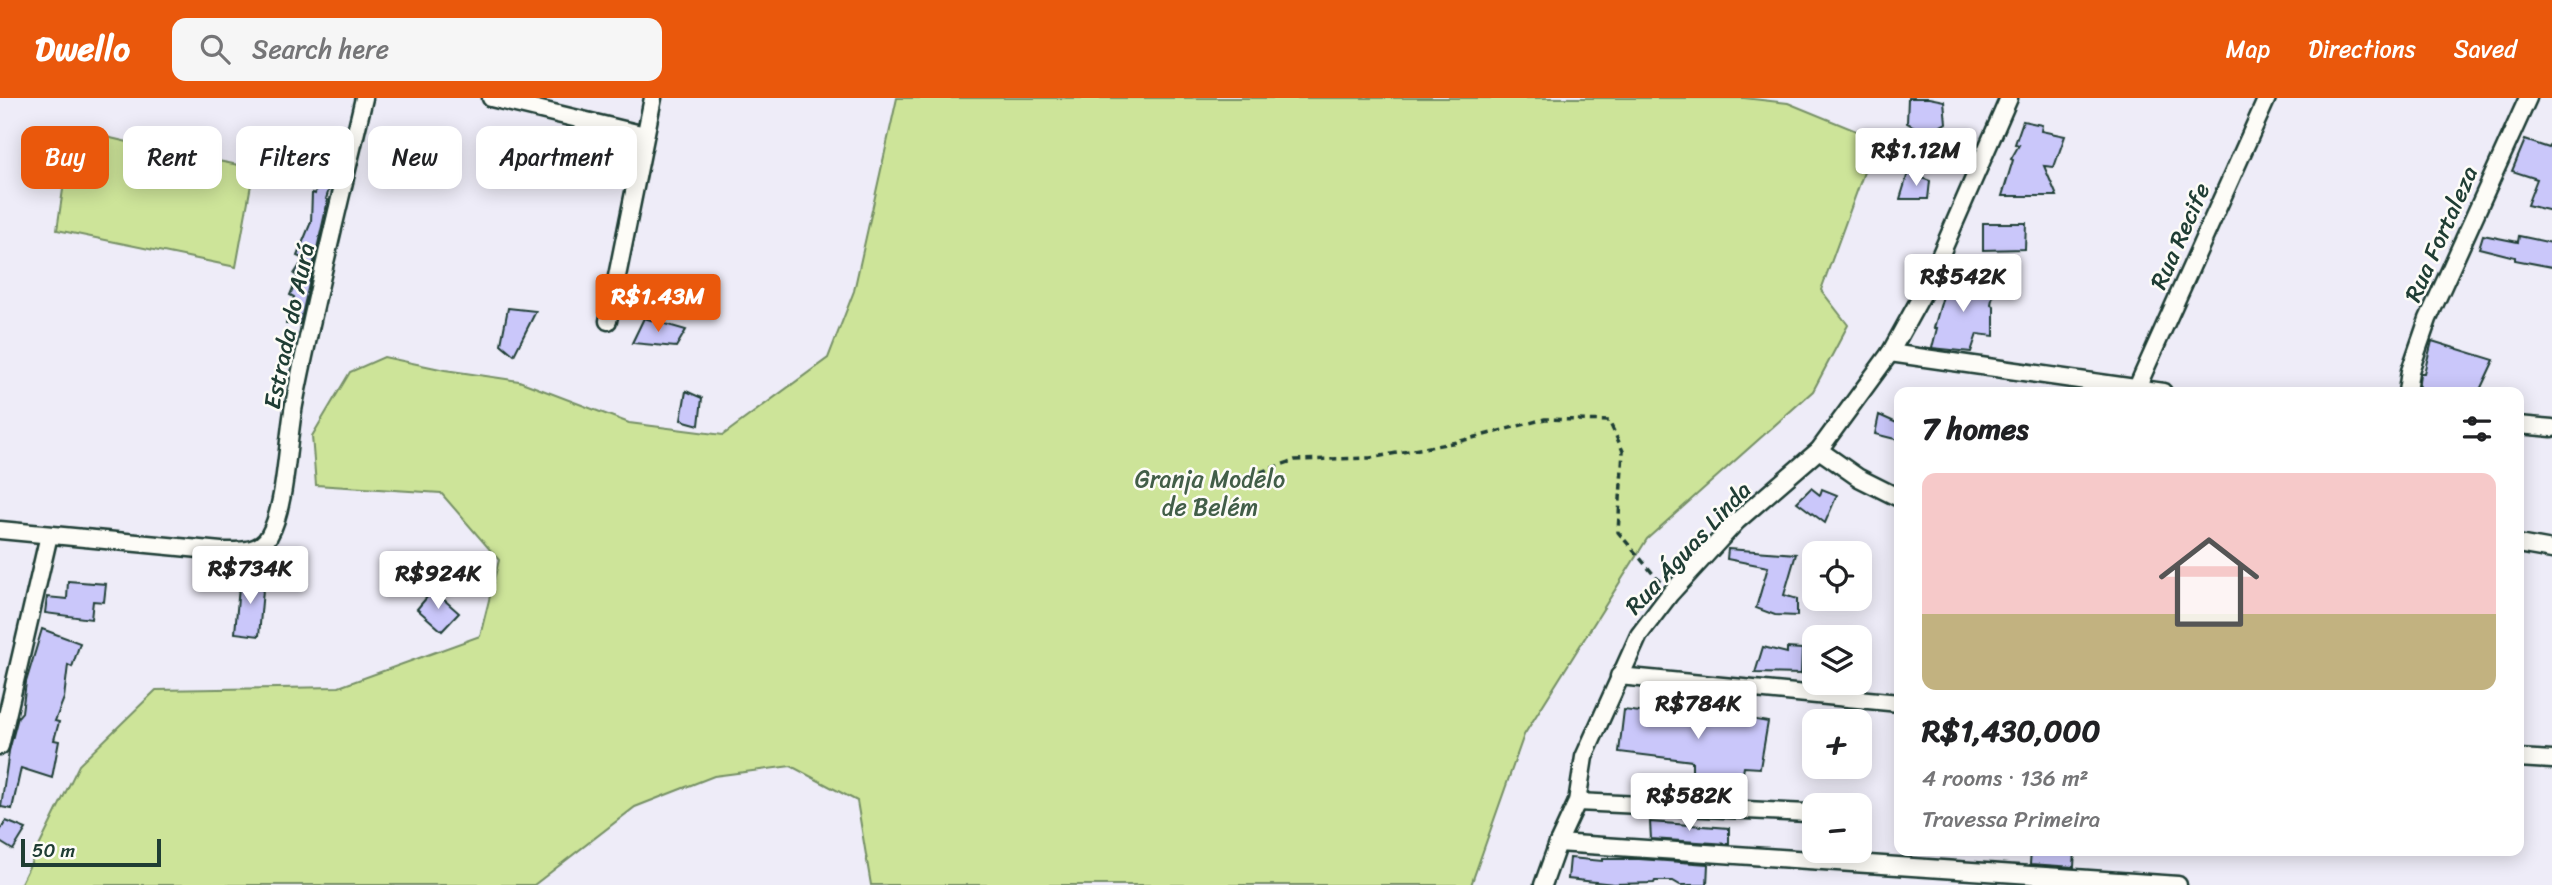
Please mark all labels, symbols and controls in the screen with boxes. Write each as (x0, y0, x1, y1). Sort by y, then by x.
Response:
search box (172, 18, 662, 81)
text: Dwello (35, 20, 130, 78)
text: Search here (252, 26, 389, 72)
text: Map (2226, 28, 2270, 70)
text: Directions (2308, 28, 2416, 70)
text: Saved (2454, 28, 2517, 70)
icon: search (196, 30, 234, 68)
chip: Buy (21, 126, 109, 189)
chip: Rent (123, 126, 222, 189)
chip: Filters (236, 126, 354, 189)
chip: New (368, 126, 462, 189)
chip: Apartment (476, 126, 637, 189)
pin: R$1.12M (1851, 129, 1981, 188)
text: R$1.12M (1871, 130, 1961, 171)
street label: Rua Fortaleza (2392, 159, 2490, 309)
street label: Rua Recife (2138, 176, 2222, 296)
street label: Estrada do Aurá (251, 239, 327, 413)
pin: R$542K (1906, 254, 2020, 314)
text: R$542K (1920, 256, 2006, 297)
pin: R$1.43M (593, 274, 723, 334)
text: R$1.43M (612, 276, 704, 317)
text: 7 homes (1922, 402, 2029, 456)
icon: filters (2458, 410, 2496, 448)
park label: Granja Modelo de Belém (1135, 458, 1285, 528)
street label: Rua Águas Linda (1614, 471, 1762, 625)
icon: home (2146, 519, 2272, 645)
map controls (1802, 541, 1872, 863)
button: locate (1802, 541, 1872, 611)
pin: R$734K (193, 546, 307, 606)
text: R$734K (208, 548, 292, 589)
pin: R$924K (381, 552, 495, 611)
text: R$924K (395, 553, 481, 594)
button: layers (1802, 625, 1872, 695)
pin: R$784K (1641, 682, 1755, 741)
text: R$784K (1656, 683, 1740, 724)
text: R$1,430,000 (1922, 704, 2100, 758)
button: + (1802, 709, 1872, 779)
text: 4 rooms · 136 m² (1922, 758, 2089, 799)
pin: R$582K (1632, 774, 1746, 833)
text: R$582K (1647, 775, 1731, 816)
button: − (1802, 793, 1872, 863)
text: Travessa Primeira (1922, 799, 2100, 840)
text: 50 m (32, 834, 75, 867)
scale bar (21, 836, 161, 868)

